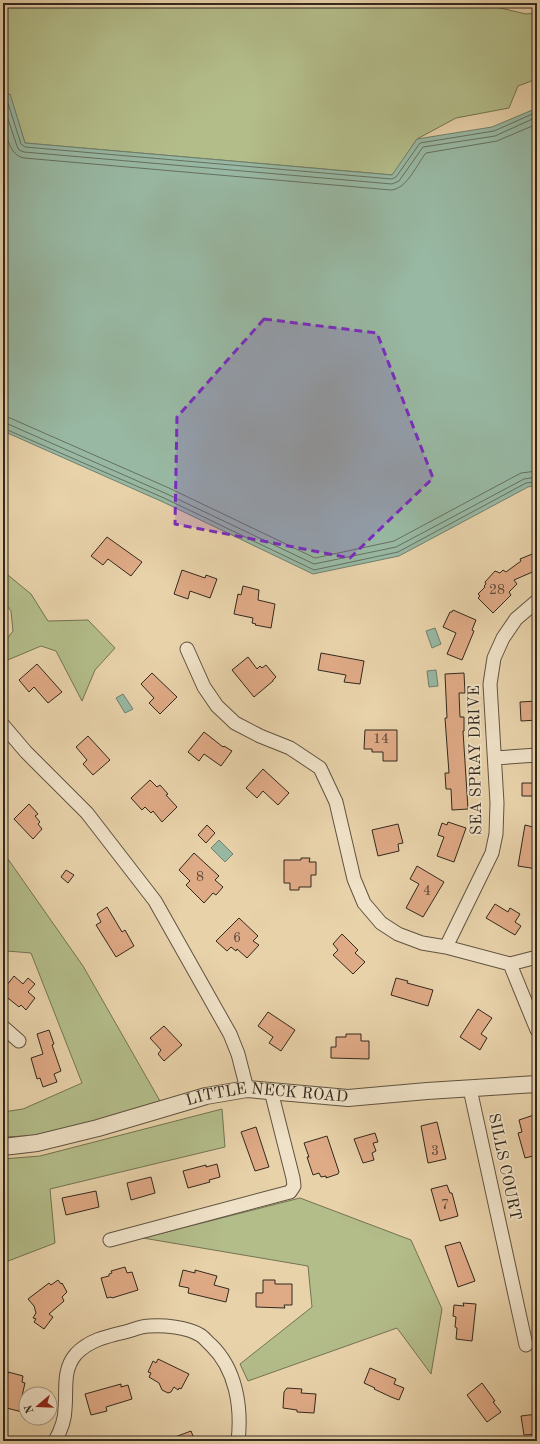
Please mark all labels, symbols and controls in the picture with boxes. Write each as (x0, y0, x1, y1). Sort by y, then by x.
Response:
house number: 28 (489, 583, 505, 597)
street label: SEA SPRAY DRIVE (467, 685, 485, 835)
house number: 14 (373, 732, 389, 746)
house number: 8 (196, 870, 204, 884)
house number: 4 (423, 884, 431, 898)
house number: 6 (233, 931, 241, 945)
street label: LITTLE NECK ROAD (184, 1081, 349, 1109)
street label: SILLS COURT (485, 1112, 523, 1222)
house number: 3 (431, 1144, 439, 1158)
house number: 7 (441, 1198, 449, 1212)
north arrow (18, 1386, 58, 1426)
text: N (23, 1402, 37, 1415)

